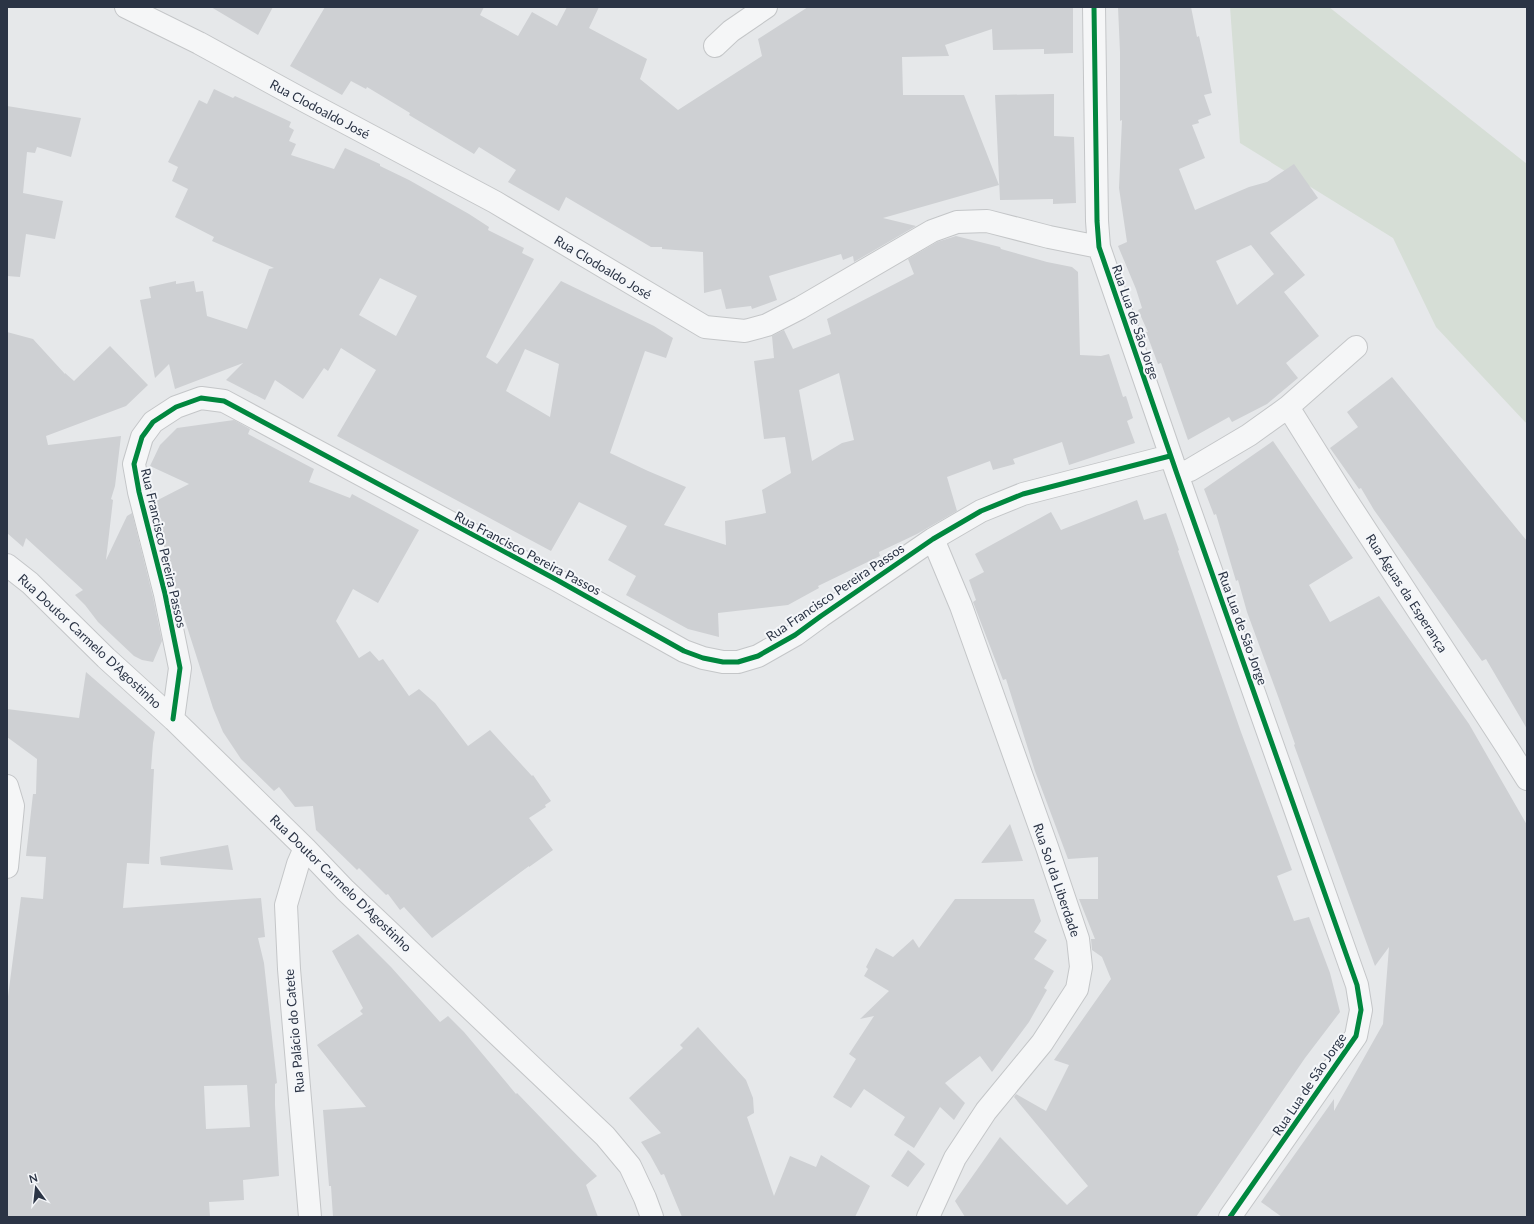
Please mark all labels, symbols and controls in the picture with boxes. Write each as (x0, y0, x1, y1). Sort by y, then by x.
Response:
street label: Rua Clodoaldo José (267, 76, 373, 142)
street label: Rua Clodoaldo José (551, 232, 655, 302)
street label: Rua Lua de São Jorge (1109, 263, 1163, 382)
street label: Rua Francisco Pereira Passos (138, 467, 190, 630)
street label: Rua Francisco Pereira Passos (452, 508, 604, 599)
street label: Rua Águas da Esperança (1363, 531, 1451, 655)
street label: Rua Francisco Pereira Passos (763, 540, 907, 644)
street label: Rua Lua de São Jorge (1215, 569, 1271, 687)
street label: Rua Doutor Carmelo D'Agostinho (15, 570, 165, 712)
street label: Rua Doutor Carmelo D'Agostinho (267, 811, 415, 955)
street label: Rua Sol da Liberdade (1030, 821, 1084, 939)
street label: Rua Palácio do Catete (281, 968, 307, 1094)
street label: Rua Lua de São Jorge (1269, 1030, 1349, 1138)
north arrow (16, 1168, 56, 1208)
text: N (28, 1170, 39, 1185)

